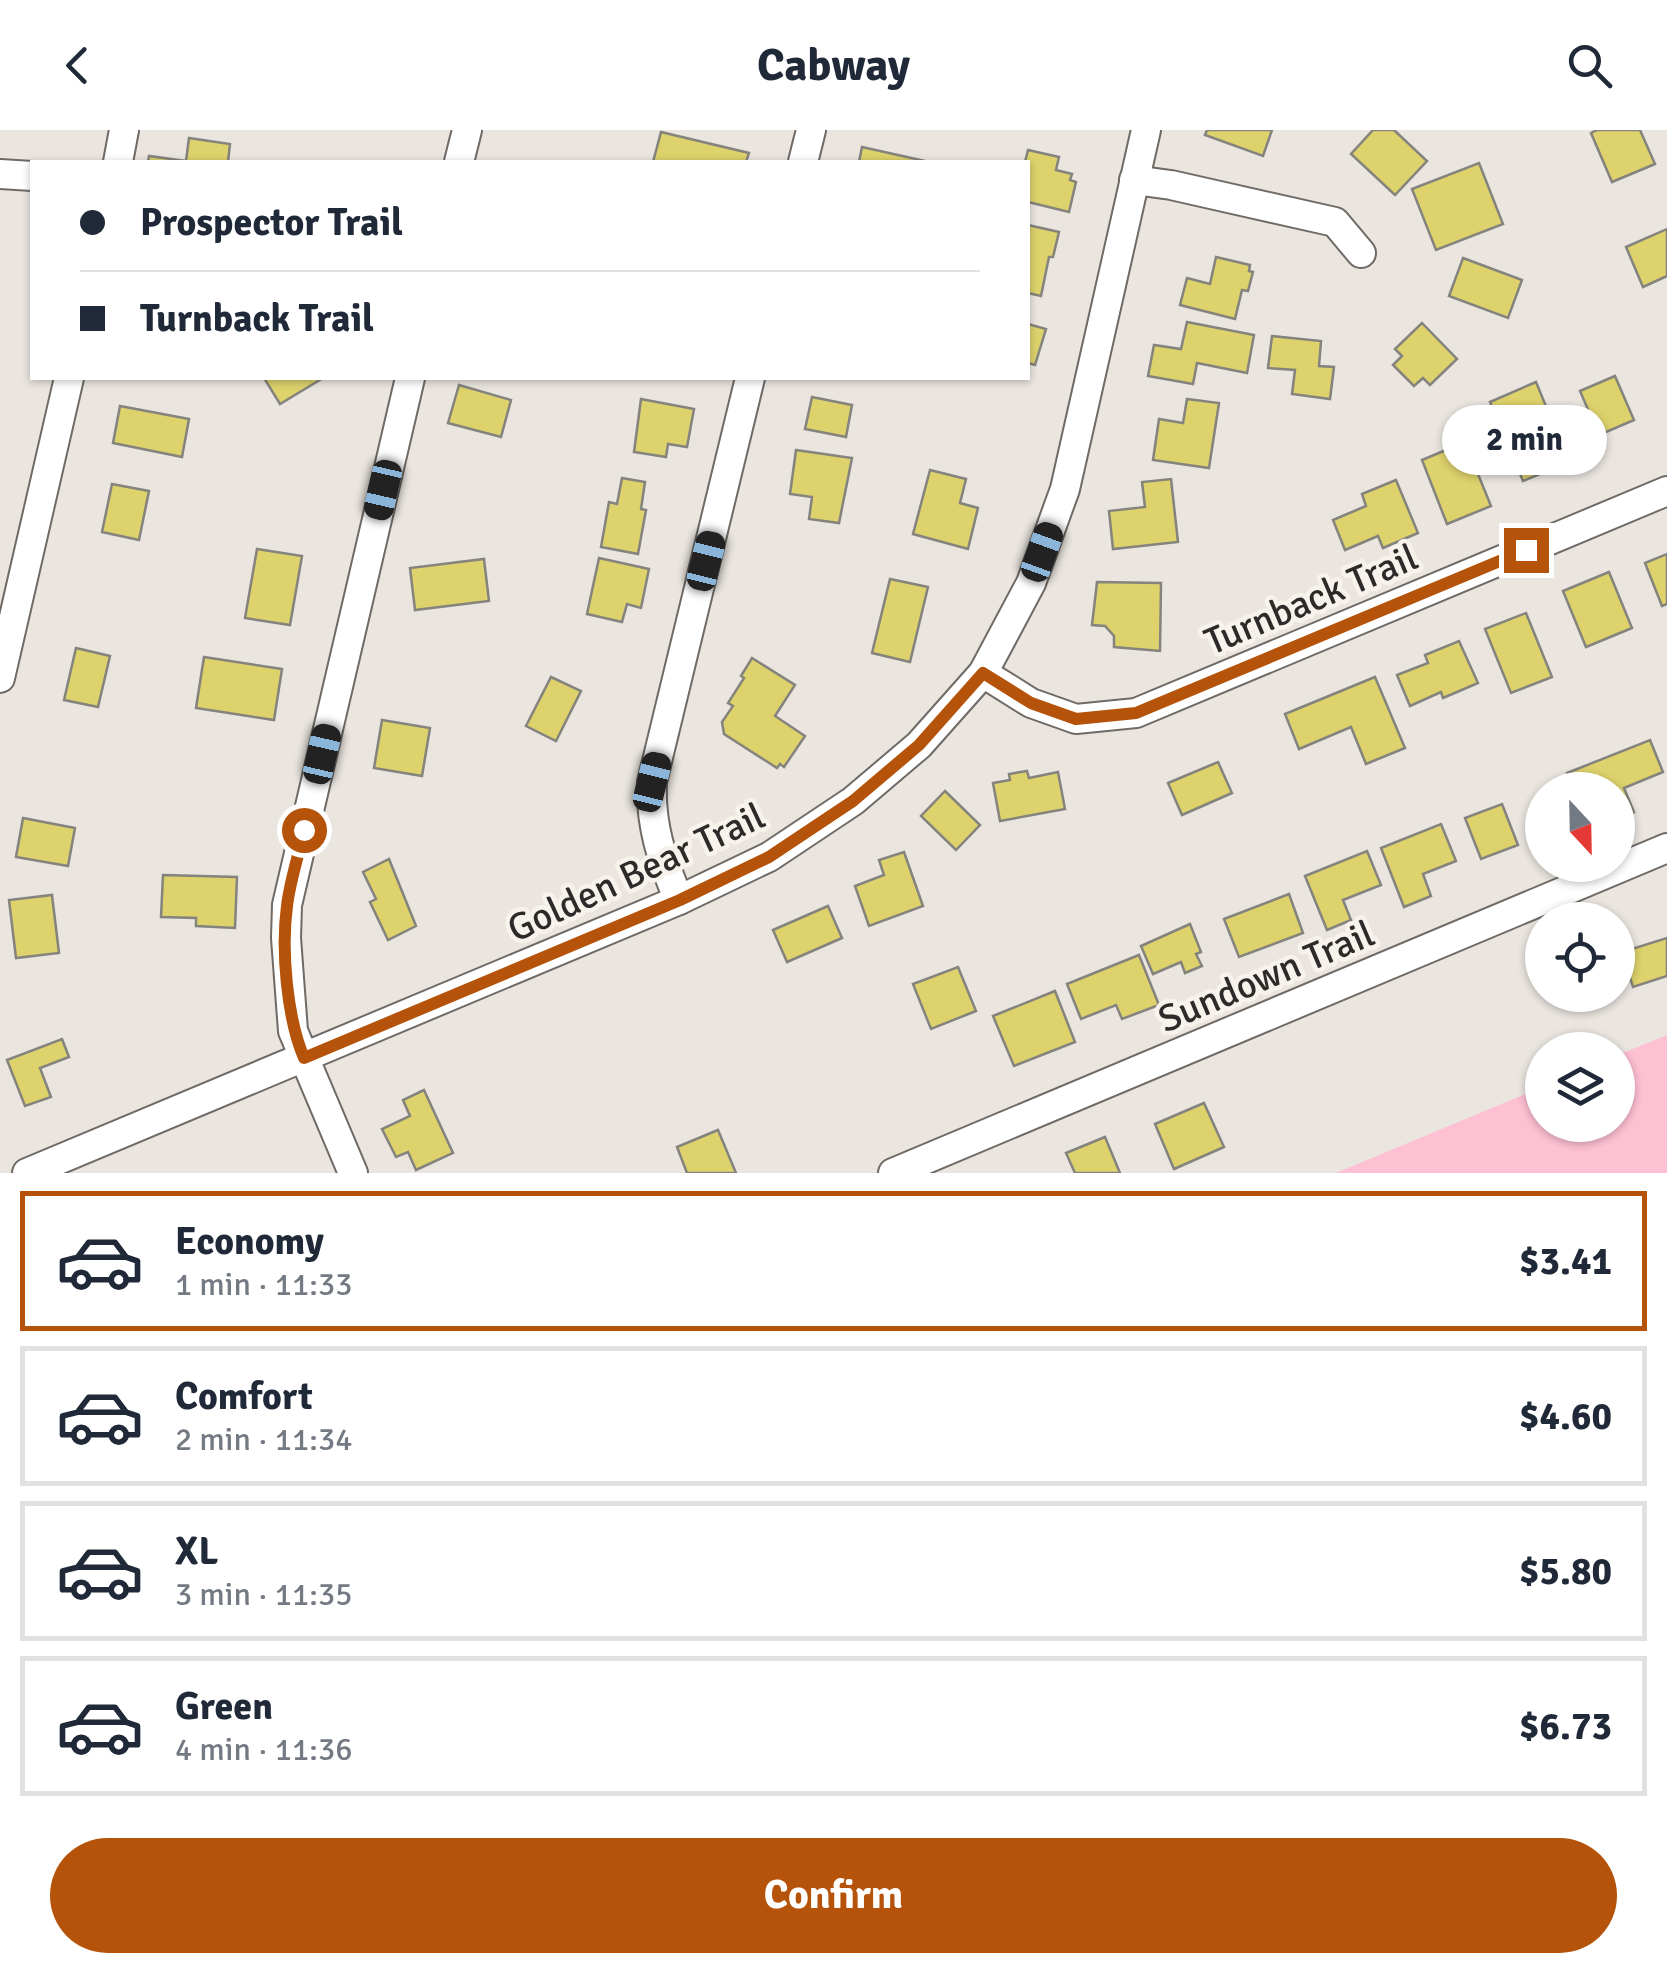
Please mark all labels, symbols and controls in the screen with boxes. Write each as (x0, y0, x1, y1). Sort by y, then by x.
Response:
icon: back (50, 38, 105, 93)
text: Cabway (757, 38, 910, 93)
icon: search (1562, 38, 1617, 93)
text: Prospector Trail (140, 199, 403, 246)
text: Turnback Trail (140, 295, 374, 342)
callout: 2 min (1444, 405, 1608, 475)
text: 2 min (1486, 420, 1563, 459)
car (362, 457, 404, 523)
car (1018, 519, 1066, 585)
car (684, 528, 728, 594)
route end (1504, 528, 1549, 573)
street label: Turnback Trail (1198, 534, 1425, 665)
car (301, 721, 343, 787)
car (630, 749, 674, 815)
north arrow (1525, 772, 1635, 882)
map controls (1525, 772, 1635, 1142)
street label: Golden Bear Trail (500, 792, 772, 953)
route start (282, 808, 327, 853)
button: locate (1525, 902, 1635, 1012)
street label: Sundown Trail (1151, 910, 1381, 1043)
button: layers (1525, 1032, 1635, 1142)
icon: car (55, 1216, 145, 1306)
text: Economy (175, 1218, 324, 1265)
text: $3.41 (1519, 1238, 1612, 1285)
text: 1 min · 11:33 (175, 1265, 353, 1304)
icon: car (55, 1371, 145, 1461)
text: Comfort (175, 1373, 313, 1420)
text: $4.60 (1519, 1393, 1612, 1440)
text: 2 min · 11:34 (175, 1420, 353, 1459)
icon: car (55, 1526, 145, 1616)
text: XL (175, 1528, 218, 1575)
text: $5.80 (1519, 1548, 1612, 1595)
text: 3 min · 11:35 (175, 1575, 353, 1614)
icon: car (55, 1681, 145, 1771)
text: Green (175, 1683, 273, 1730)
text: $6.73 (1519, 1703, 1612, 1750)
text: 4 min · 11:36 (175, 1730, 353, 1769)
button: Confirm (50, 1838, 1617, 1953)

